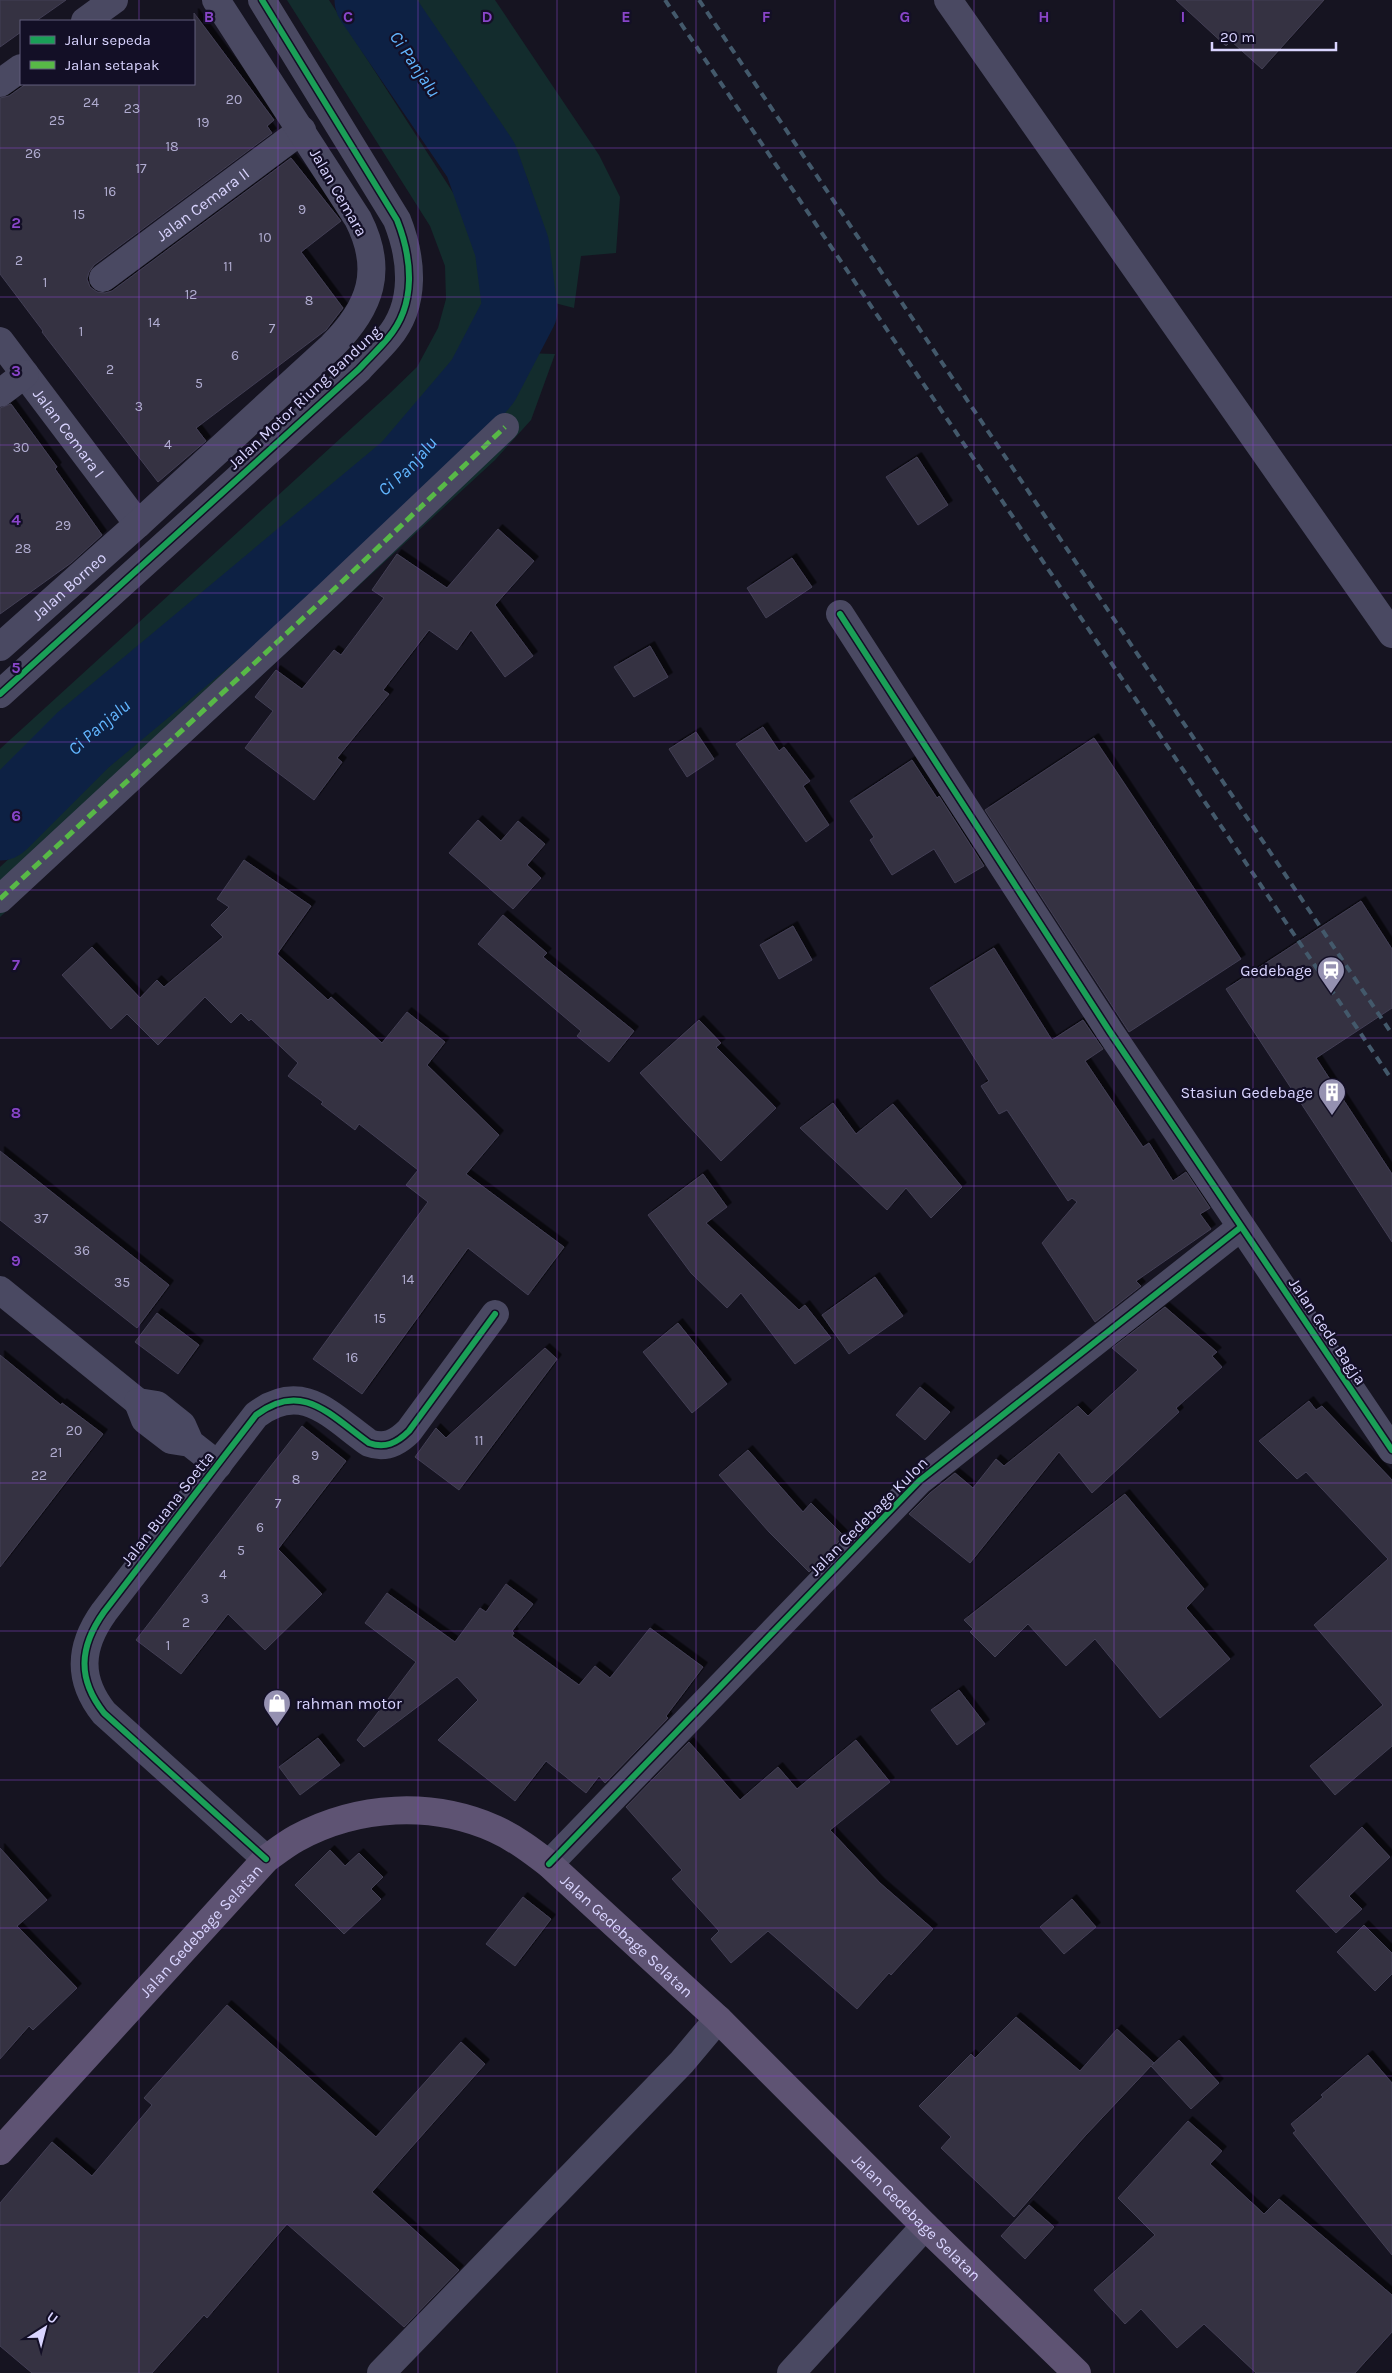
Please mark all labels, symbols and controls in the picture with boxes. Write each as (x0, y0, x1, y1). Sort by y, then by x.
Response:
text: B (204, 7, 214, 26)
text: C (343, 7, 353, 26)
text: D (482, 7, 493, 26)
text: E (621, 7, 631, 26)
text: F (762, 7, 771, 26)
text: G (900, 7, 910, 26)
text: H (1038, 7, 1050, 26)
text: I (1181, 7, 1185, 26)
legend (20, 20, 195, 85)
scale bar (1212, 20, 1336, 52)
water label: Ci Panjalu (385, 27, 445, 101)
text: 20 m (1220, 28, 1255, 46)
text: Jalur sepeda (65, 31, 151, 49)
text: Jalan setapak (65, 56, 159, 74)
house number: 20 (226, 91, 242, 108)
house number: 24 (83, 94, 99, 111)
house number: 23 (124, 100, 140, 117)
house number: 25 (49, 112, 65, 129)
house number: 19 (197, 114, 209, 131)
house number: 18 (165, 138, 179, 155)
house number: 26 (25, 145, 41, 162)
street label: Jalan Cemara (306, 145, 371, 240)
house number: 17 (135, 160, 147, 177)
street label: Jalan Cemara II (152, 164, 253, 245)
house number: 16 (104, 183, 116, 200)
house number: 9 (298, 201, 306, 218)
house number: 15 (73, 206, 85, 223)
text: 2 (11, 213, 21, 232)
house number: 10 (259, 229, 271, 246)
house number: 2 (15, 252, 23, 269)
house number: 11 (223, 258, 233, 275)
house number: 1 (43, 274, 47, 291)
house number: 12 (185, 286, 197, 303)
house number: 8 (305, 292, 313, 309)
house number: 14 (148, 314, 160, 331)
house number: 7 (269, 320, 276, 337)
street label: Jalan Motor Riung Bandung (224, 322, 385, 473)
house number: 1 (79, 323, 83, 340)
house number: 6 (231, 347, 239, 364)
text: 3 (11, 361, 21, 380)
house number: 2 (106, 361, 114, 378)
house number: 5 (195, 375, 203, 392)
street label: Jalan Cemara I (29, 385, 109, 481)
house number: 3 (135, 398, 143, 415)
water label: Ci Panjalu (373, 432, 442, 501)
house number: 4 (164, 436, 172, 453)
house number: 30 (13, 439, 29, 456)
text: 4 (11, 510, 21, 529)
house number: 29 (55, 517, 71, 534)
house number: 28 (15, 540, 31, 557)
street label: Jalan Borneo (28, 548, 110, 624)
text: 5 (11, 658, 21, 677)
water label: Ci Panjalu (63, 694, 135, 760)
text: 6 (11, 806, 21, 825)
text: 7 (12, 955, 20, 974)
station icon: Gedebage (1316, 955, 1346, 994)
place label: Gedebage (1240, 961, 1312, 980)
building icon: Stasiun Gedebage (1317, 1077, 1347, 1116)
place label: Stasiun Gedebage (1180, 1083, 1313, 1102)
text: 8 (11, 1103, 21, 1122)
house number: 37 (34, 1210, 49, 1227)
house number: 36 (74, 1242, 90, 1259)
text: 9 (11, 1251, 21, 1270)
house number: 14 (402, 1271, 414, 1288)
house number: 35 (114, 1274, 130, 1291)
street label: Jalan Gede Bagja (1285, 1274, 1370, 1388)
house number: 15 (374, 1310, 386, 1327)
house number: 16 (346, 1349, 358, 1366)
house number: 20 (66, 1422, 82, 1439)
house number: 11 (474, 1432, 484, 1449)
house number: 21 (50, 1444, 62, 1461)
street label: Jalan Buana Soetta (117, 1447, 218, 1569)
house number: 9 (311, 1447, 319, 1464)
street label: Jalan Gedebage Kulon (805, 1453, 932, 1580)
house number: 22 (31, 1467, 47, 1484)
house number: 8 (292, 1471, 300, 1488)
house number: 7 (275, 1495, 282, 1512)
house number: 6 (256, 1519, 264, 1536)
house number: 5 (237, 1542, 245, 1559)
house number: 4 (219, 1566, 227, 1583)
house number: 3 (201, 1590, 209, 1607)
house number: 2 (182, 1614, 190, 1631)
house number: 1 (166, 1637, 170, 1654)
shop icon: rahman motor (262, 1688, 292, 1727)
place label: rahman motor (296, 1694, 402, 1713)
street label: Jalan Gedebage Selatan (136, 1861, 266, 2002)
street label: Jalan Gedebage Selatan (556, 1870, 697, 2002)
street label: Jalan Gedebage Selatan (848, 2150, 985, 2285)
north arrow (20, 2303, 70, 2353)
text: U (43, 2308, 61, 2328)

